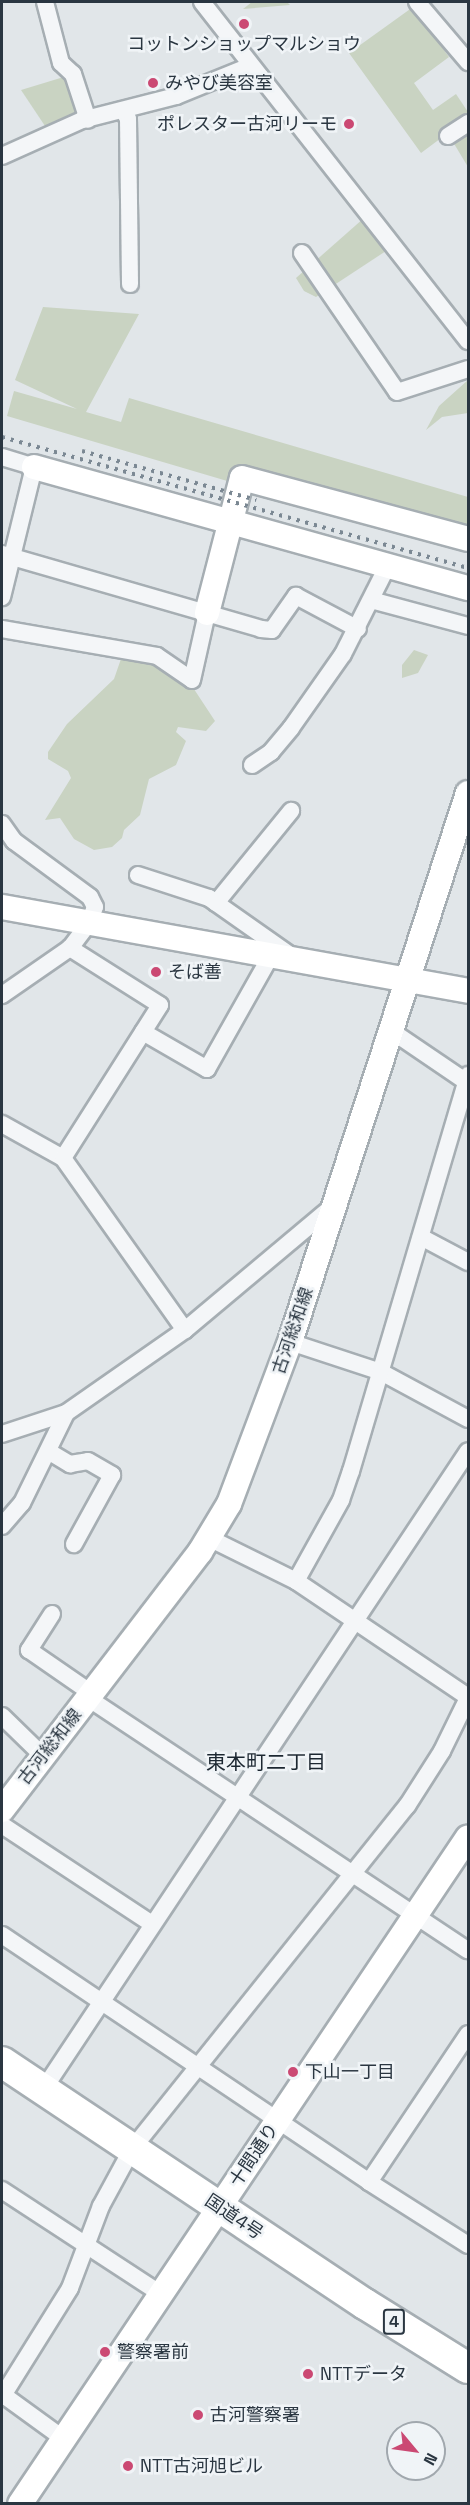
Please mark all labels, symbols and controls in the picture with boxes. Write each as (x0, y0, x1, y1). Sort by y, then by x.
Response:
marker: コットンショップマルショウ (237, 17, 251, 31)
place label: コットンショップマルショウ (127, 33, 361, 55)
place label: みやび美容室 (165, 72, 273, 94)
marker: みやび美容室 (146, 76, 160, 90)
place label: ポレスター古河リーモ (157, 113, 337, 135)
marker: ポレスター古河リーモ (342, 117, 356, 131)
place label: そば善 (168, 961, 222, 983)
marker: そば善 (149, 965, 163, 979)
street label: 古河総和線 (268, 1285, 318, 1377)
street label: 古河総和線 (14, 1705, 86, 1789)
district label: 東本町二丁目 (206, 1750, 326, 1774)
place label: 下山一丁目 (305, 2061, 395, 2083)
marker: 下山一丁目 (286, 2065, 300, 2079)
street label: 十間通り (225, 2119, 283, 2191)
street label: 国道4号 (201, 2190, 267, 2244)
road number: 4 (382, 2309, 406, 2335)
place label: 警察署前 (117, 2341, 189, 2363)
marker: 警察署前 (98, 2345, 112, 2359)
place label: NTTデータ (320, 2363, 407, 2385)
marker: NTTデータ (301, 2367, 315, 2381)
place label: 古河警察署 (210, 2404, 300, 2426)
marker: 古河警察署 (191, 2408, 205, 2422)
north arrow (386, 2421, 446, 2481)
text: N (419, 2449, 442, 2469)
place label: NTT古河旭ビル (140, 2455, 263, 2477)
marker: NTT古河旭ビル (121, 2459, 135, 2473)

